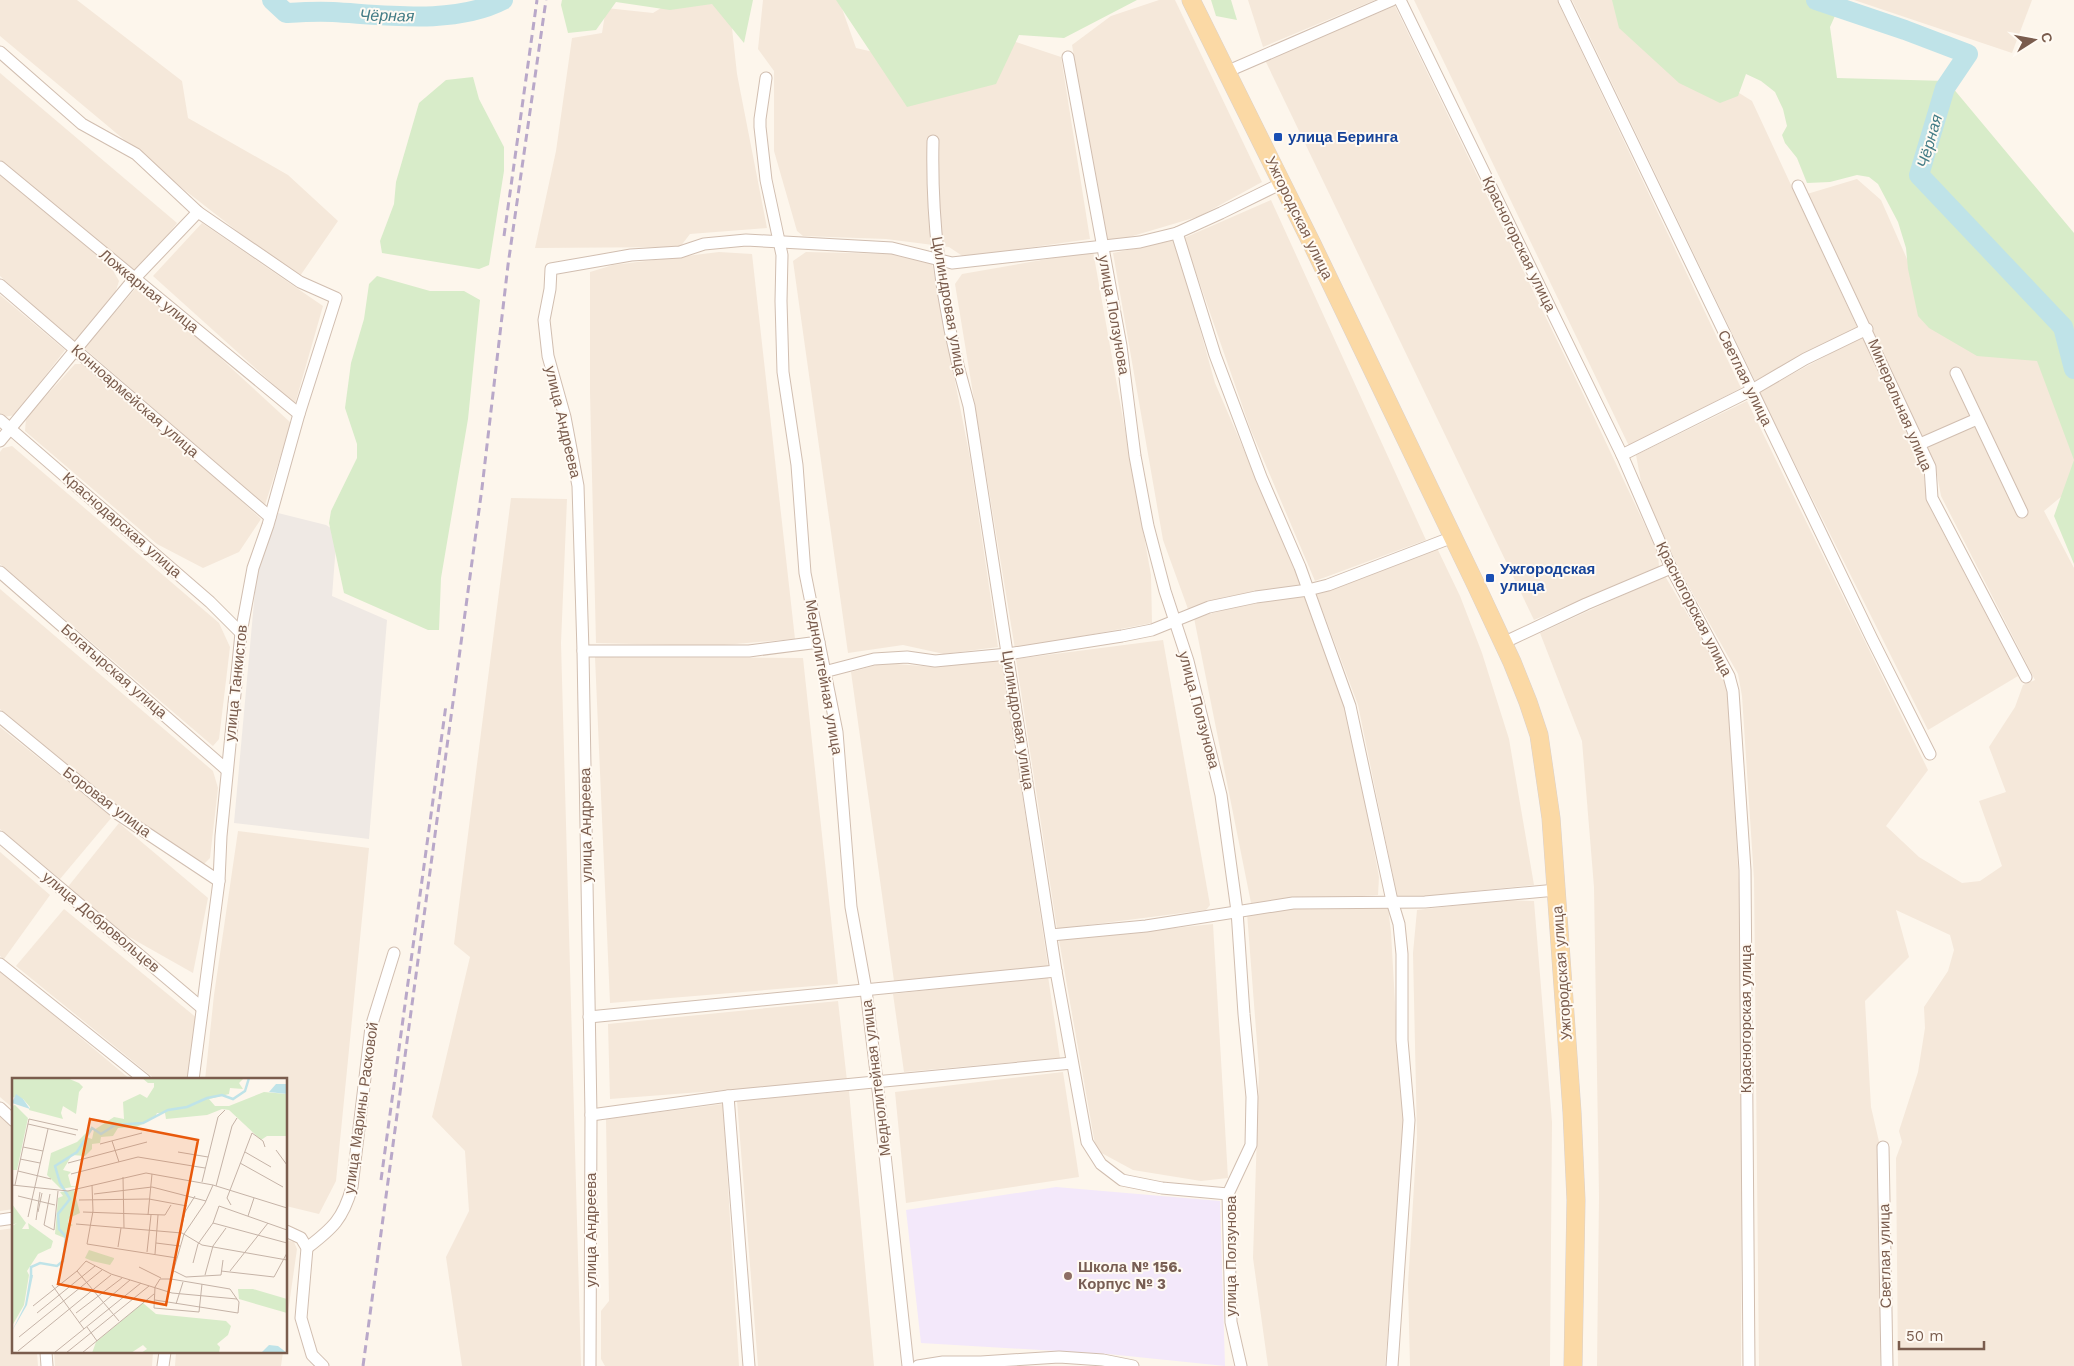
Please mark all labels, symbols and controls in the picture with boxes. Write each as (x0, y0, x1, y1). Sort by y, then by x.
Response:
water label: Чёрная (359, 6, 415, 25)
north arrow (2009, 15, 2059, 65)
text: С (2038, 31, 2056, 44)
water label: Чёрная (1913, 112, 1946, 170)
place label: улица Беринга (1288, 128, 1399, 146)
marker: улица Беринга (1272, 131, 1284, 143)
street label: Ужгородская улица (1261, 153, 1337, 283)
street label: Красногорская улица (1478, 173, 1560, 315)
street label: Цилиндровая улица (928, 235, 970, 378)
street label: Ложкарная улица (96, 245, 203, 337)
street label: улица Ползунова (1095, 254, 1133, 377)
street label: Светлая улица (1714, 327, 1776, 430)
street label: Минеральная улица (1864, 336, 1936, 474)
street label: Конноармейская улица (68, 341, 203, 462)
street label: улица Андреева (541, 364, 585, 480)
street label: Краснодарская улица (59, 468, 186, 582)
street label: Красногорская улица (1652, 539, 1736, 680)
place label: Ужгородская улица (1500, 560, 1595, 595)
marker: Ужгородская улица (1484, 572, 1496, 584)
street label: Меднолитейная улица (801, 598, 847, 757)
street label: Богатырская улица (57, 620, 171, 722)
street label: улица Танкистов (221, 624, 251, 742)
street label: Цилиндровая улица (998, 649, 1038, 792)
street label: улица Ползунова (1175, 649, 1224, 771)
street label: Боровая улица (59, 763, 155, 841)
street label: улица Андреева (576, 767, 596, 882)
street label: улица Добровольцев (39, 868, 163, 976)
street label: Ужгородская улица (1548, 904, 1576, 1041)
street label: Красногорская улица (1737, 944, 1755, 1093)
street label: Меднолитейная улица (857, 998, 895, 1157)
street label: улица Марины Расковой (340, 1021, 382, 1195)
inset map (12, 1078, 288, 1354)
street label: улица Андреева (582, 1172, 600, 1287)
street label: улица Ползунова (1222, 1195, 1240, 1316)
street label: Светлая улица (1875, 1203, 1895, 1308)
place label: Школа № 156. Корпус № 3 (1078, 1258, 1182, 1293)
marker: Школа № 156. Корпус № 3 (1062, 1270, 1074, 1282)
scale bar (1899, 1318, 1984, 1350)
text: 50 m (1906, 1327, 1943, 1345)

